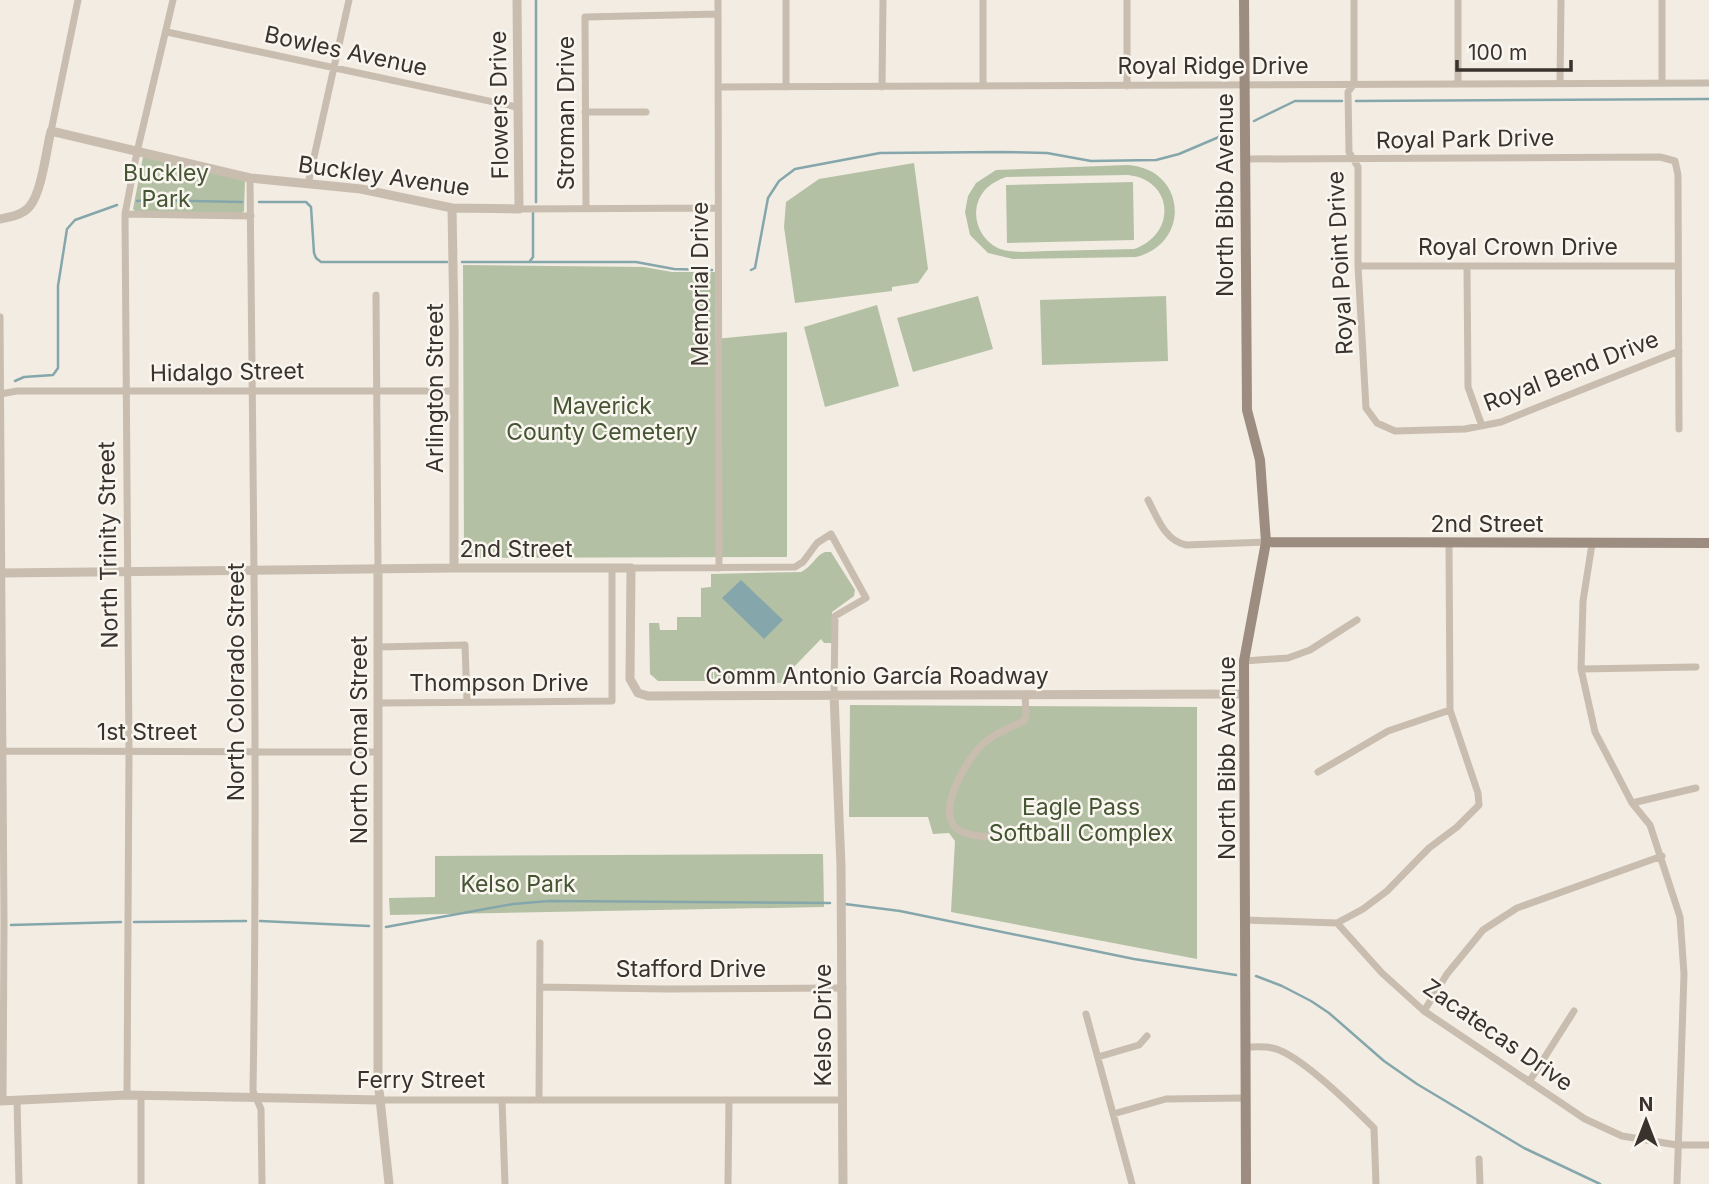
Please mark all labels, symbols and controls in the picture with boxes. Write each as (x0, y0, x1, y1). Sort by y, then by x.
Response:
street label: Bowles Avenue (262, 20, 430, 82)
scale bar (1457, 28, 1571, 72)
street label: Flowers Drive (484, 30, 514, 180)
street label: Stroman Drive (552, 36, 580, 190)
text: 100 m (1468, 40, 1527, 65)
street label: Royal Ridge Drive (1117, 52, 1309, 80)
street label: North Bibb Avenue (1211, 93, 1239, 297)
street label: Royal Park Drive (1376, 123, 1554, 155)
street label: Buckley Avenue (296, 150, 472, 202)
park label: Buckley Park (123, 159, 209, 213)
street label: Royal Point Drive (1321, 170, 1359, 356)
street label: Memorial Drive (686, 202, 714, 366)
street label: Royal Crown Drive (1418, 233, 1618, 261)
street label: Arlington Street (421, 303, 449, 473)
street label: Royal Bend Drive (1480, 325, 1662, 417)
street label: Hidalgo Street (150, 357, 305, 387)
park label: Maverick County Cemetery (506, 392, 698, 446)
street label: North Trinity Street (92, 441, 124, 649)
street label: 2nd Street (1430, 510, 1544, 538)
street label: 2nd Street (459, 535, 573, 563)
street label: North Colorado Street (222, 562, 250, 801)
street label: North Comal Street (345, 635, 373, 844)
street label: North Bibb Avenue (1213, 656, 1241, 860)
street label: Comm Antonio García Roadway (705, 662, 1049, 690)
street label: Thompson Drive (409, 669, 589, 697)
street label: 1st Street (97, 718, 198, 746)
park label: Eagle Pass Softball Complex (989, 793, 1173, 847)
park label: Kelso Park (460, 870, 576, 898)
street label: Stafford Drive (616, 955, 766, 983)
street label: Kelso Drive (809, 964, 837, 1087)
street label: Zacatecas Drive (1418, 973, 1578, 1097)
street label: Ferry Street (357, 1066, 486, 1094)
north arrow (1611, 1086, 1681, 1156)
text: N (1639, 1093, 1653, 1116)

